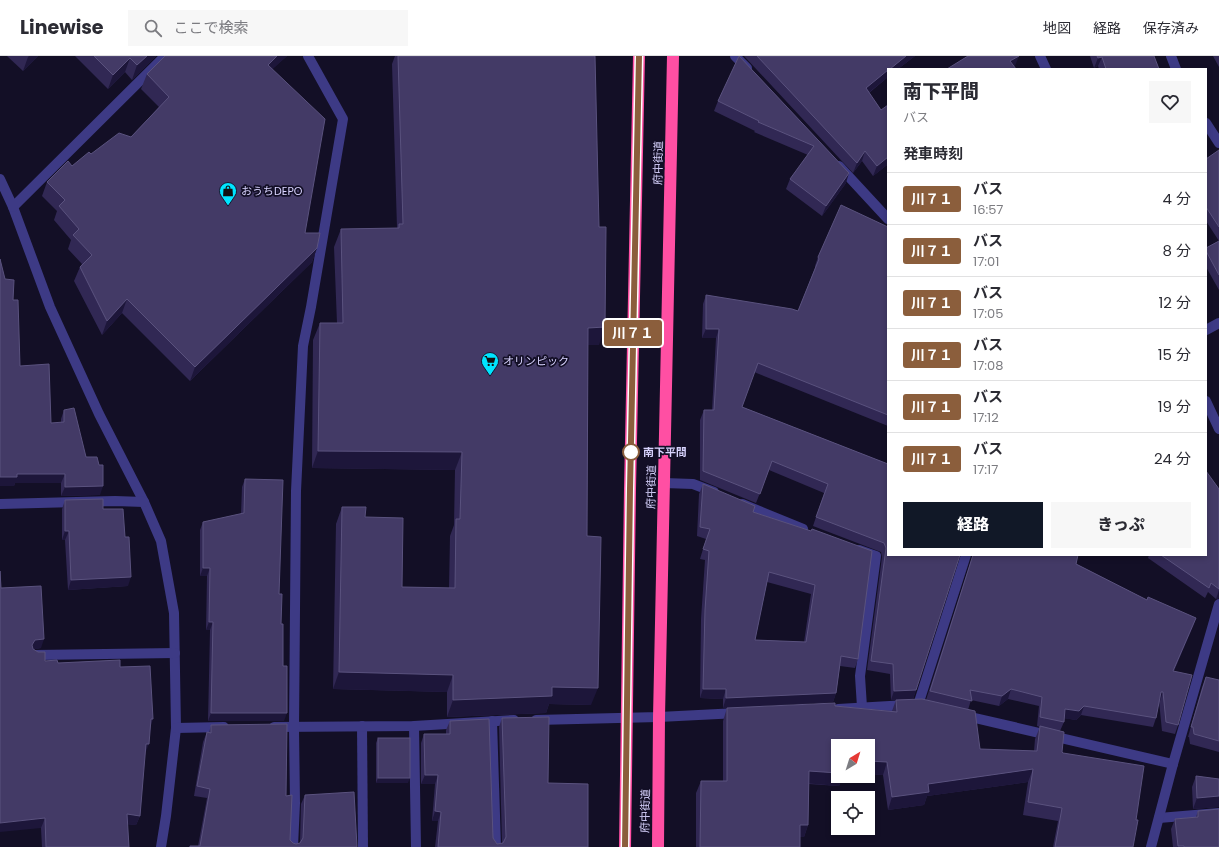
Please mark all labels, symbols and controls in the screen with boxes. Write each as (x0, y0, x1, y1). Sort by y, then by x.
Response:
search box (128, 10, 408, 46)
text: Linewise (20, 14, 104, 41)
icon: search (142, 17, 164, 39)
text: ここで検索 (174, 17, 249, 38)
text: 地図 (1043, 18, 1071, 38)
text: 経路 (1093, 18, 1121, 38)
text: 保存済み (1143, 18, 1199, 38)
text: 南下平間 (903, 78, 979, 105)
button: heart (1149, 81, 1191, 123)
text: バス (903, 108, 929, 127)
street label: 府中街道 (650, 141, 666, 185)
text: 発車時刻 (903, 143, 963, 164)
text: バス (973, 178, 1003, 199)
shop icon: おうちDEPO (218, 181, 238, 206)
place label: おうちDEPO (241, 183, 303, 199)
text: 4 分 (1163, 188, 1191, 209)
text: 川７１ (911, 189, 953, 209)
text: 16:57 (973, 200, 1003, 219)
text: バス (973, 230, 1003, 251)
text: 8 分 (1163, 240, 1191, 261)
text: 川７１ (911, 241, 953, 261)
text: 17:01 (973, 252, 999, 271)
text: バス (973, 282, 1003, 303)
text: 12 分 (1159, 292, 1191, 313)
text: 川７１ (911, 293, 953, 313)
text: 17:05 (973, 304, 1003, 323)
line badge: 川７１ (610, 320, 656, 346)
text: 川７１ (612, 323, 654, 343)
text: バス (973, 334, 1003, 355)
text: 15 分 (1158, 344, 1191, 365)
text: 川７１ (911, 345, 953, 365)
supermarket icon: オリンピック (480, 351, 500, 376)
place label: オリンピック (503, 353, 569, 369)
text: 17:08 (973, 356, 1003, 375)
text: バス (973, 386, 1003, 407)
text: 19 分 (1158, 396, 1191, 417)
text: 川７１ (911, 397, 953, 417)
text: 17:12 (973, 408, 999, 427)
text: バス (973, 438, 1003, 459)
marker: 南下平間 (622, 443, 640, 461)
place label: 南下平間 (643, 444, 687, 460)
text: 24 分 (1154, 448, 1191, 469)
text: 川７１ (911, 449, 953, 469)
text: 17:17 (973, 460, 998, 479)
street label: 府中街道 (643, 465, 659, 509)
button: 経路 (903, 502, 1043, 548)
button: きっぷ (1051, 502, 1191, 548)
north arrow (831, 739, 875, 783)
map controls (831, 739, 875, 835)
street label: 府中街道 (637, 789, 653, 833)
button: locate (831, 791, 875, 835)

